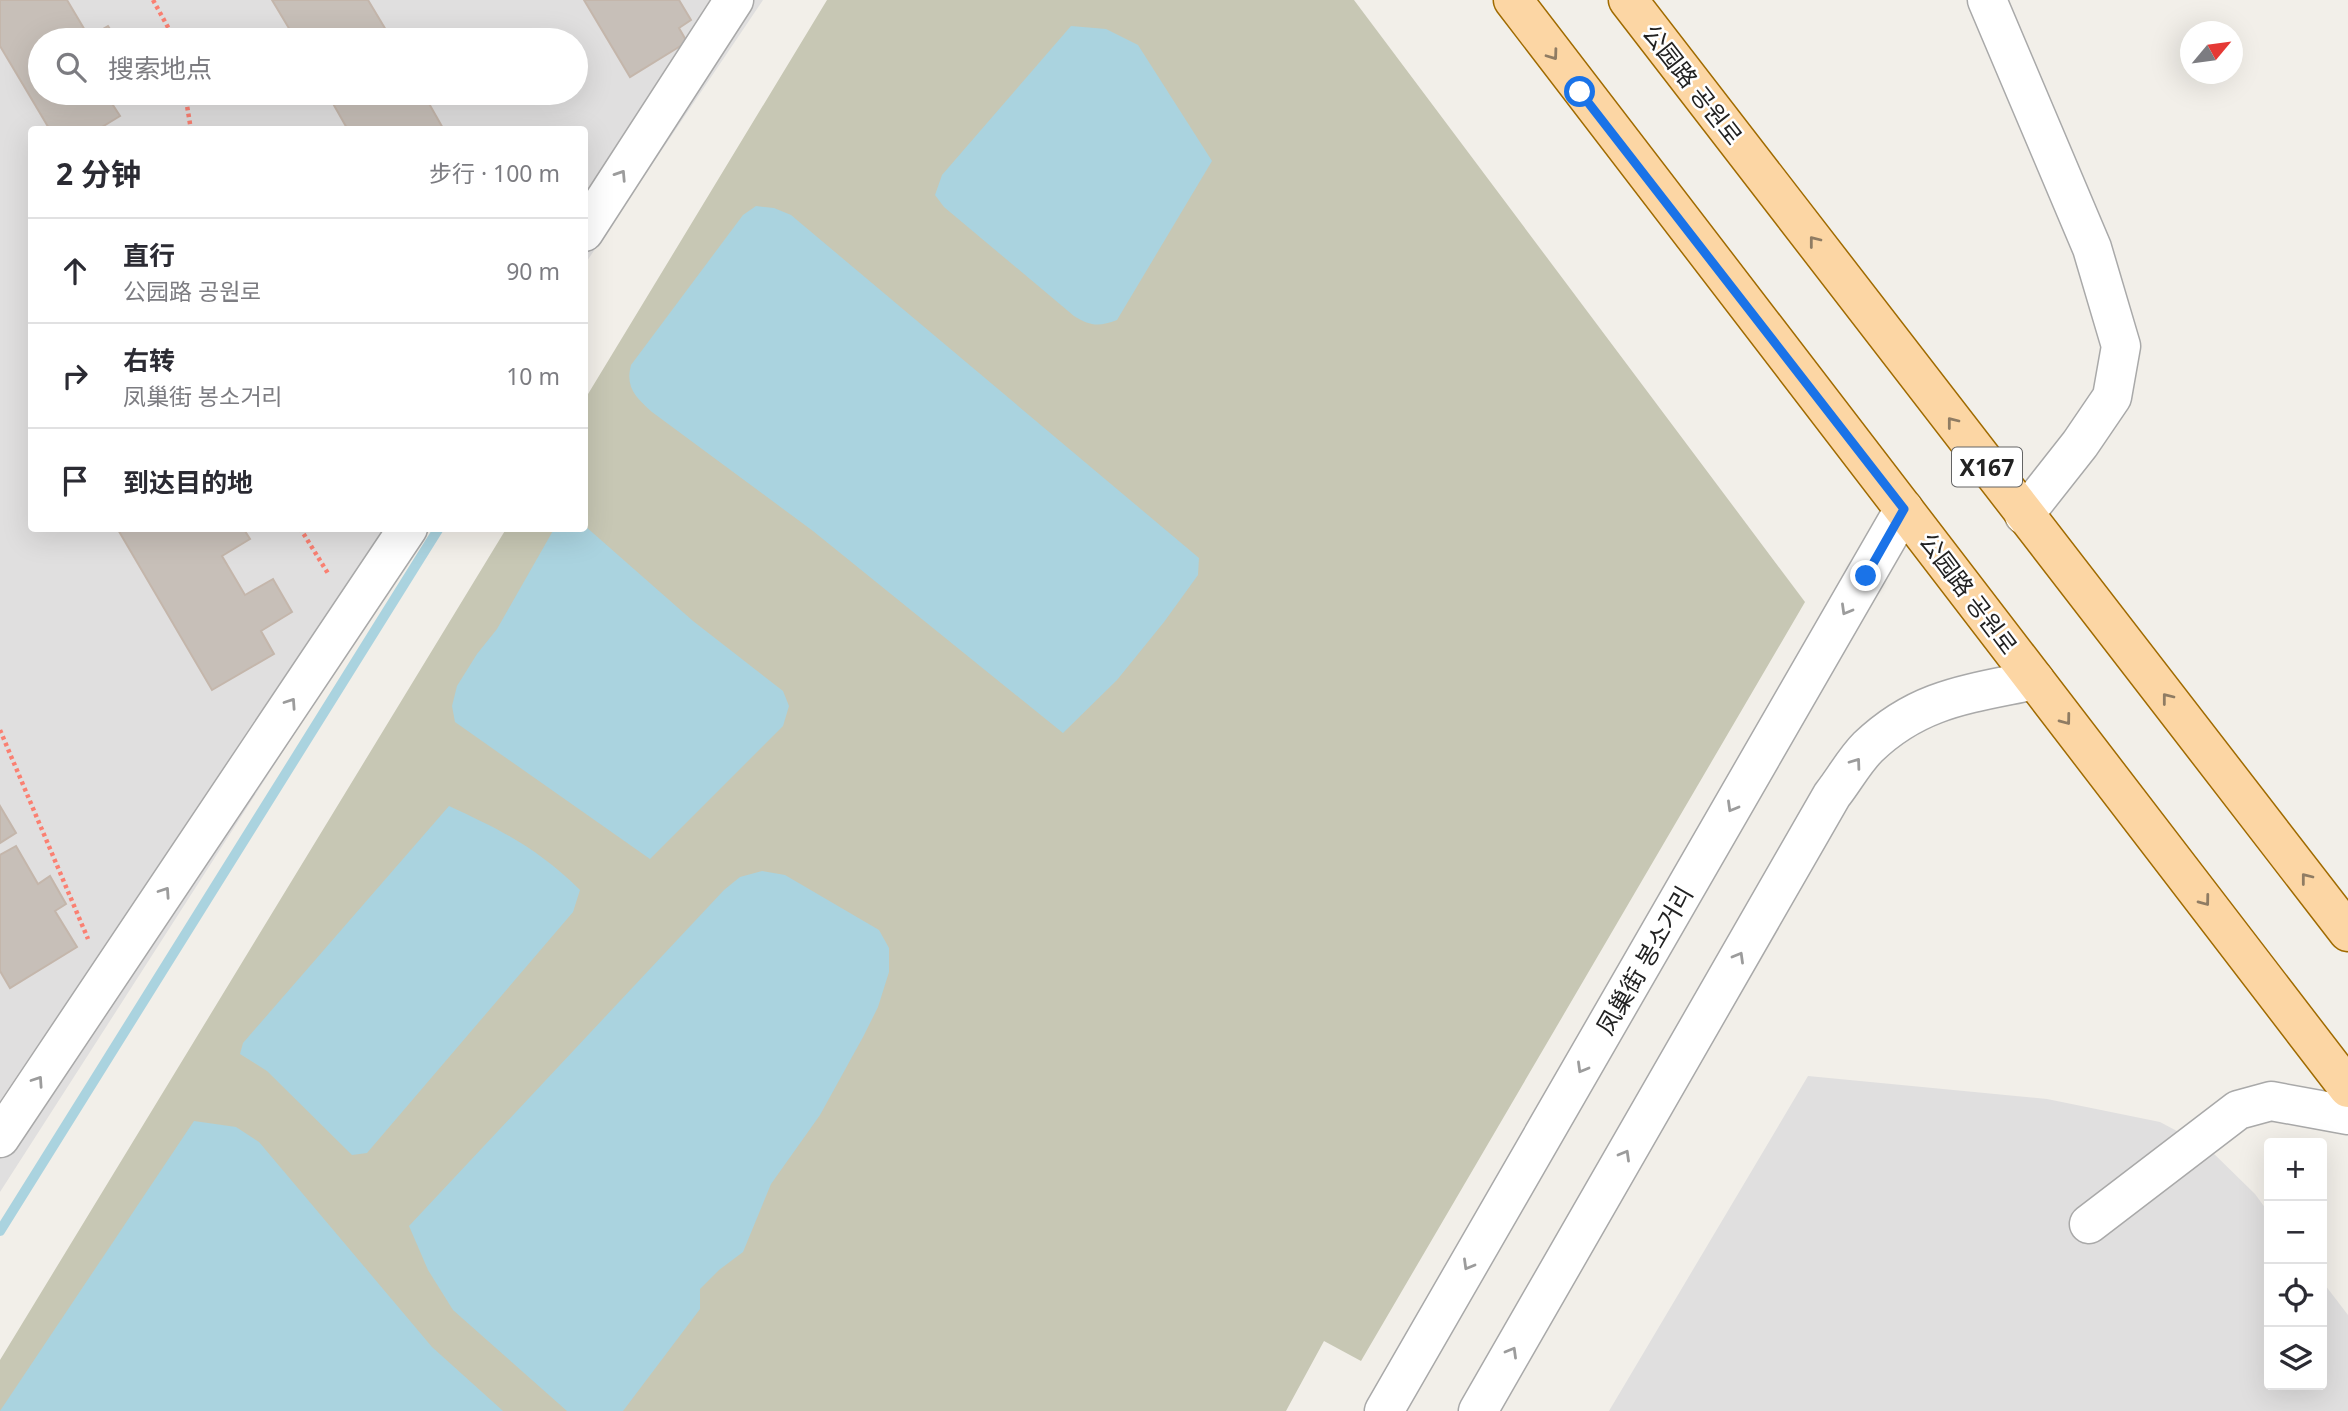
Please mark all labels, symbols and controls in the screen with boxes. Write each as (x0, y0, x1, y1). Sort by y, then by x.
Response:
street label: 公园路 공원로 (1636, 17, 1750, 151)
north arrow (2180, 21, 2243, 84)
search box (28, 28, 588, 105)
one-way arrow (1545, 47, 1557, 60)
icon: search (52, 48, 90, 86)
text: 搜索地点 (108, 50, 212, 86)
route start (1564, 76, 1595, 107)
text: 2 分钟 (56, 153, 141, 194)
text: 步行 · 100 m (429, 157, 560, 189)
one-way arrow (613, 170, 626, 183)
text: 直行 (123, 237, 175, 273)
one-way arrow (1809, 237, 1822, 249)
icon: ahead (56, 252, 94, 290)
text: 90 m (506, 255, 560, 287)
text: 公园路 공원로 (123, 275, 261, 307)
text: 右转 (123, 342, 175, 378)
icon: right (56, 357, 94, 395)
text: 10 m (506, 360, 560, 392)
text: 凤巢街 봉소거리 (123, 380, 283, 412)
one-way arrow (1948, 417, 1961, 429)
road number: X167 (1952, 447, 2022, 486)
icon: arrive (56, 462, 94, 500)
text: 到达目的地 (123, 464, 253, 500)
street label: 公园路 공원로 (1912, 525, 2026, 661)
route end (1850, 560, 1881, 591)
one-way arrow (1841, 603, 1854, 616)
one-way arrow (2162, 694, 2175, 706)
one-way arrow (283, 698, 296, 711)
one-way arrow (2058, 712, 2071, 725)
one-way arrow (1848, 758, 1860, 771)
one-way arrow (1727, 800, 1740, 813)
one-way arrow (2302, 874, 2315, 886)
street label: 凤巢街 봉소거리 (1588, 880, 1700, 1040)
one-way arrow (156, 887, 169, 900)
one-way arrow (2196, 893, 2209, 905)
one-way arrow (1731, 952, 1744, 965)
one-way arrow (1577, 1061, 1590, 1074)
one-way arrow (30, 1076, 43, 1089)
map controls (2264, 1138, 2327, 1390)
button: + (2264, 1138, 2327, 1201)
one-way arrow (1617, 1149, 1630, 1162)
button: − (2264, 1201, 2327, 1264)
one-way arrow (1463, 1258, 1476, 1271)
button: locate (2264, 1264, 2327, 1327)
button: layers (2264, 1327, 2327, 1390)
one-way arrow (1504, 1346, 1517, 1359)

